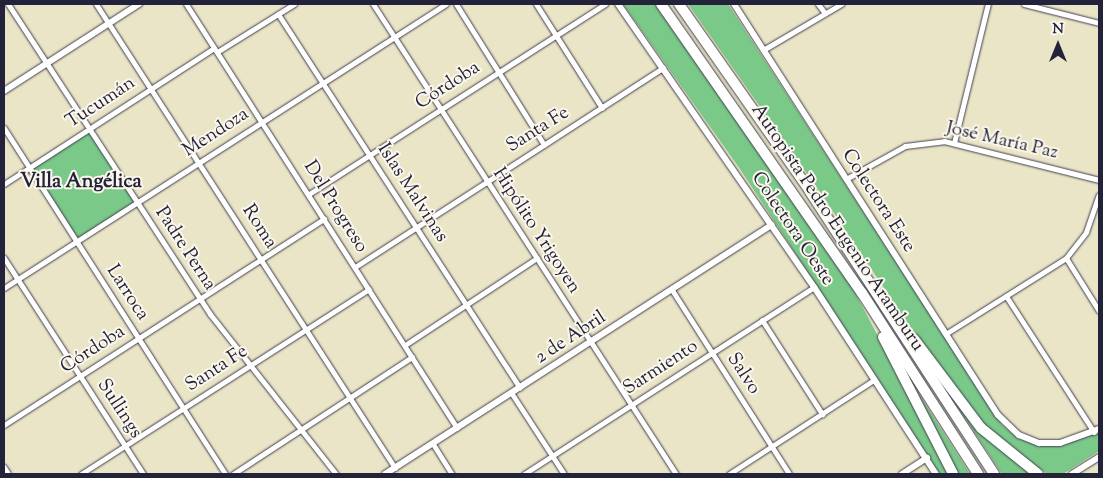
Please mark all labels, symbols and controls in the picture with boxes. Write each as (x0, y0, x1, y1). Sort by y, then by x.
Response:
north arrow (1033, 20, 1083, 70)
text: N (1052, 20, 1064, 40)
street label: Córdoba (412, 57, 484, 115)
street label: Tucumán (62, 72, 140, 134)
street label: Autopista Pedro Eugenio Aramburu (746, 100, 928, 356)
street label: Santa Fe (502, 102, 574, 158)
street label: Mendoza (179, 103, 253, 163)
street label: José María Paz (944, 117, 1060, 165)
street label: Islas Malvinas (372, 139, 452, 247)
street label: Colectora Este (836, 145, 920, 257)
street label: Del Progreso (298, 157, 372, 257)
street label: Hipólito Yrigoyen (487, 164, 585, 298)
street label: Colectora Oeste (746, 168, 838, 290)
district label: Villa Angélica (20, 170, 142, 194)
street label: Roma (236, 201, 282, 253)
street label: Padre Perna (149, 203, 221, 295)
street label: Larroca (101, 261, 153, 325)
street label: 2 de Abril (531, 307, 611, 369)
street label: Córdoba (57, 321, 129, 379)
street label: Sarmiento (619, 335, 703, 401)
street label: Santa Fe (182, 341, 252, 397)
street label: Salvo (721, 349, 765, 399)
street label: Sullings (91, 375, 147, 443)

